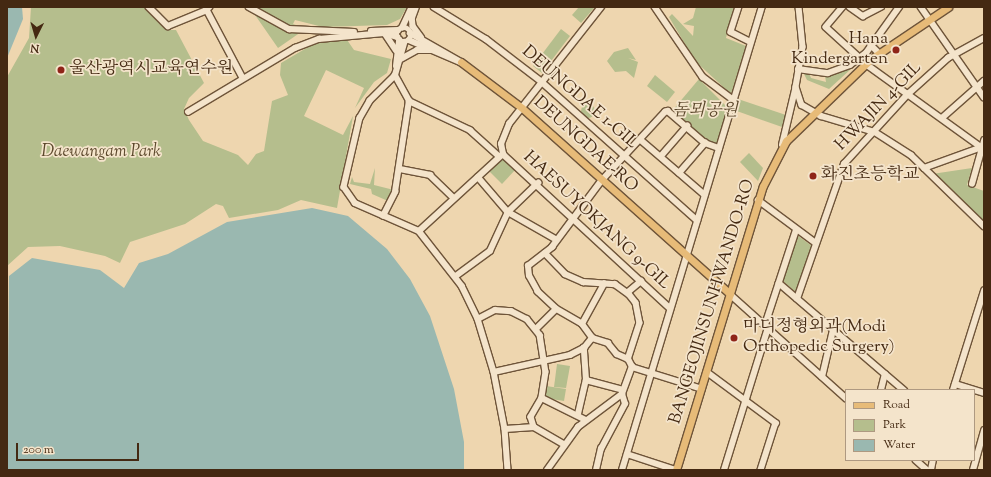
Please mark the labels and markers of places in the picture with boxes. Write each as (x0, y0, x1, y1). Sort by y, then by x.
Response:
place label: Hana Kindergarten (791, 30, 888, 70)
marker: Hana Kindergarten (891, 45, 901, 55)
place label: 울산광역시교육연수원 (69, 60, 233, 80)
marker: 울산광역시교육연수원 (56, 65, 66, 75)
place label: 화진초등학교 (821, 166, 920, 186)
marker: 화진초등학교 (808, 171, 818, 181)
place label: 마디정형외과(Modi Orthopedic Surgery) (743, 318, 893, 358)
marker: 마디정형외과(Modi Orthopedic Surgery) (728, 332, 740, 344)

